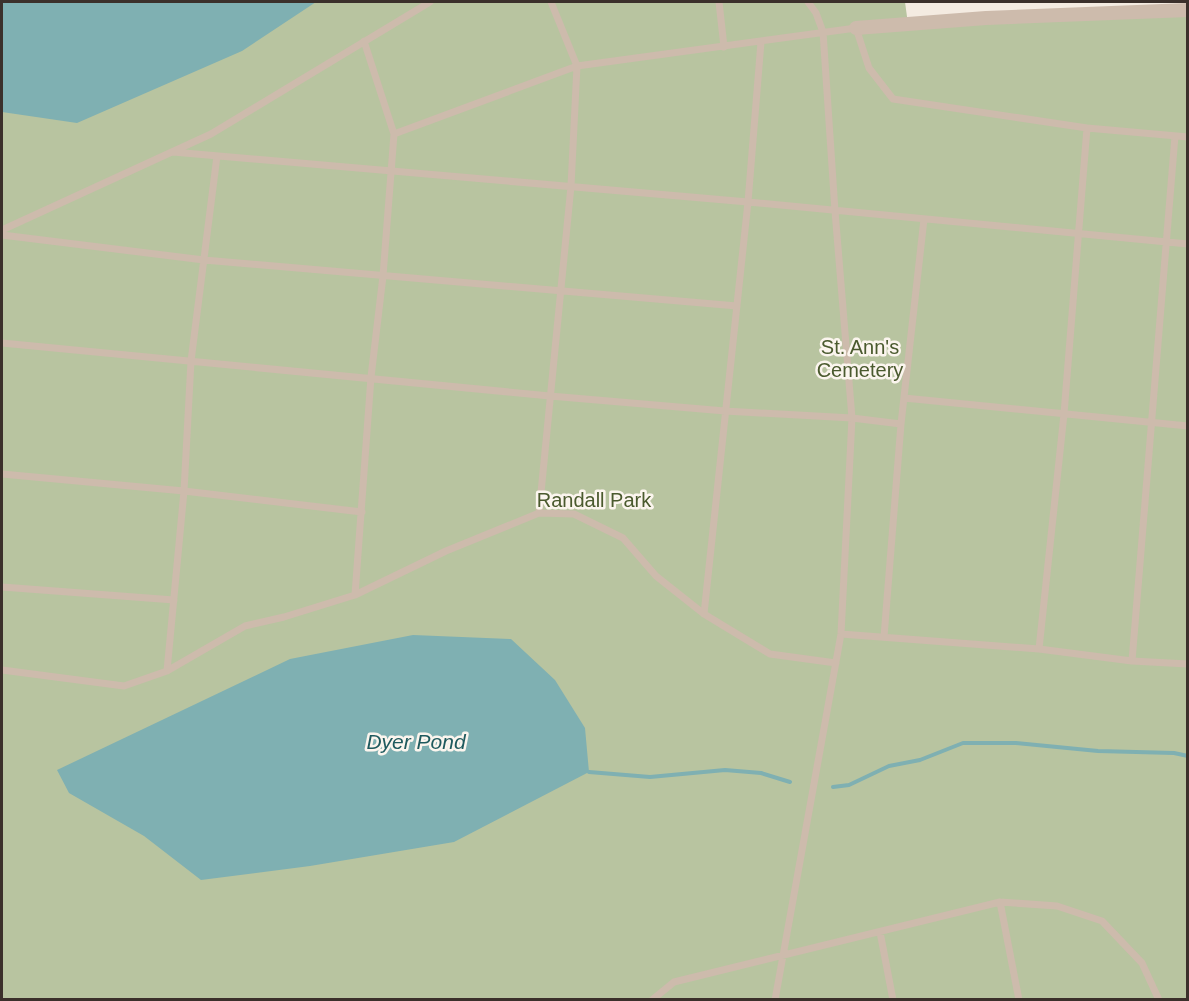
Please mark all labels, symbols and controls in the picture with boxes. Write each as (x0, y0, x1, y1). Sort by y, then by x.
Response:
park label: St. Ann's Cemetery (817, 336, 903, 381)
park label: Randall Park (537, 489, 652, 511)
water label: Dyer Pond (366, 730, 467, 753)

